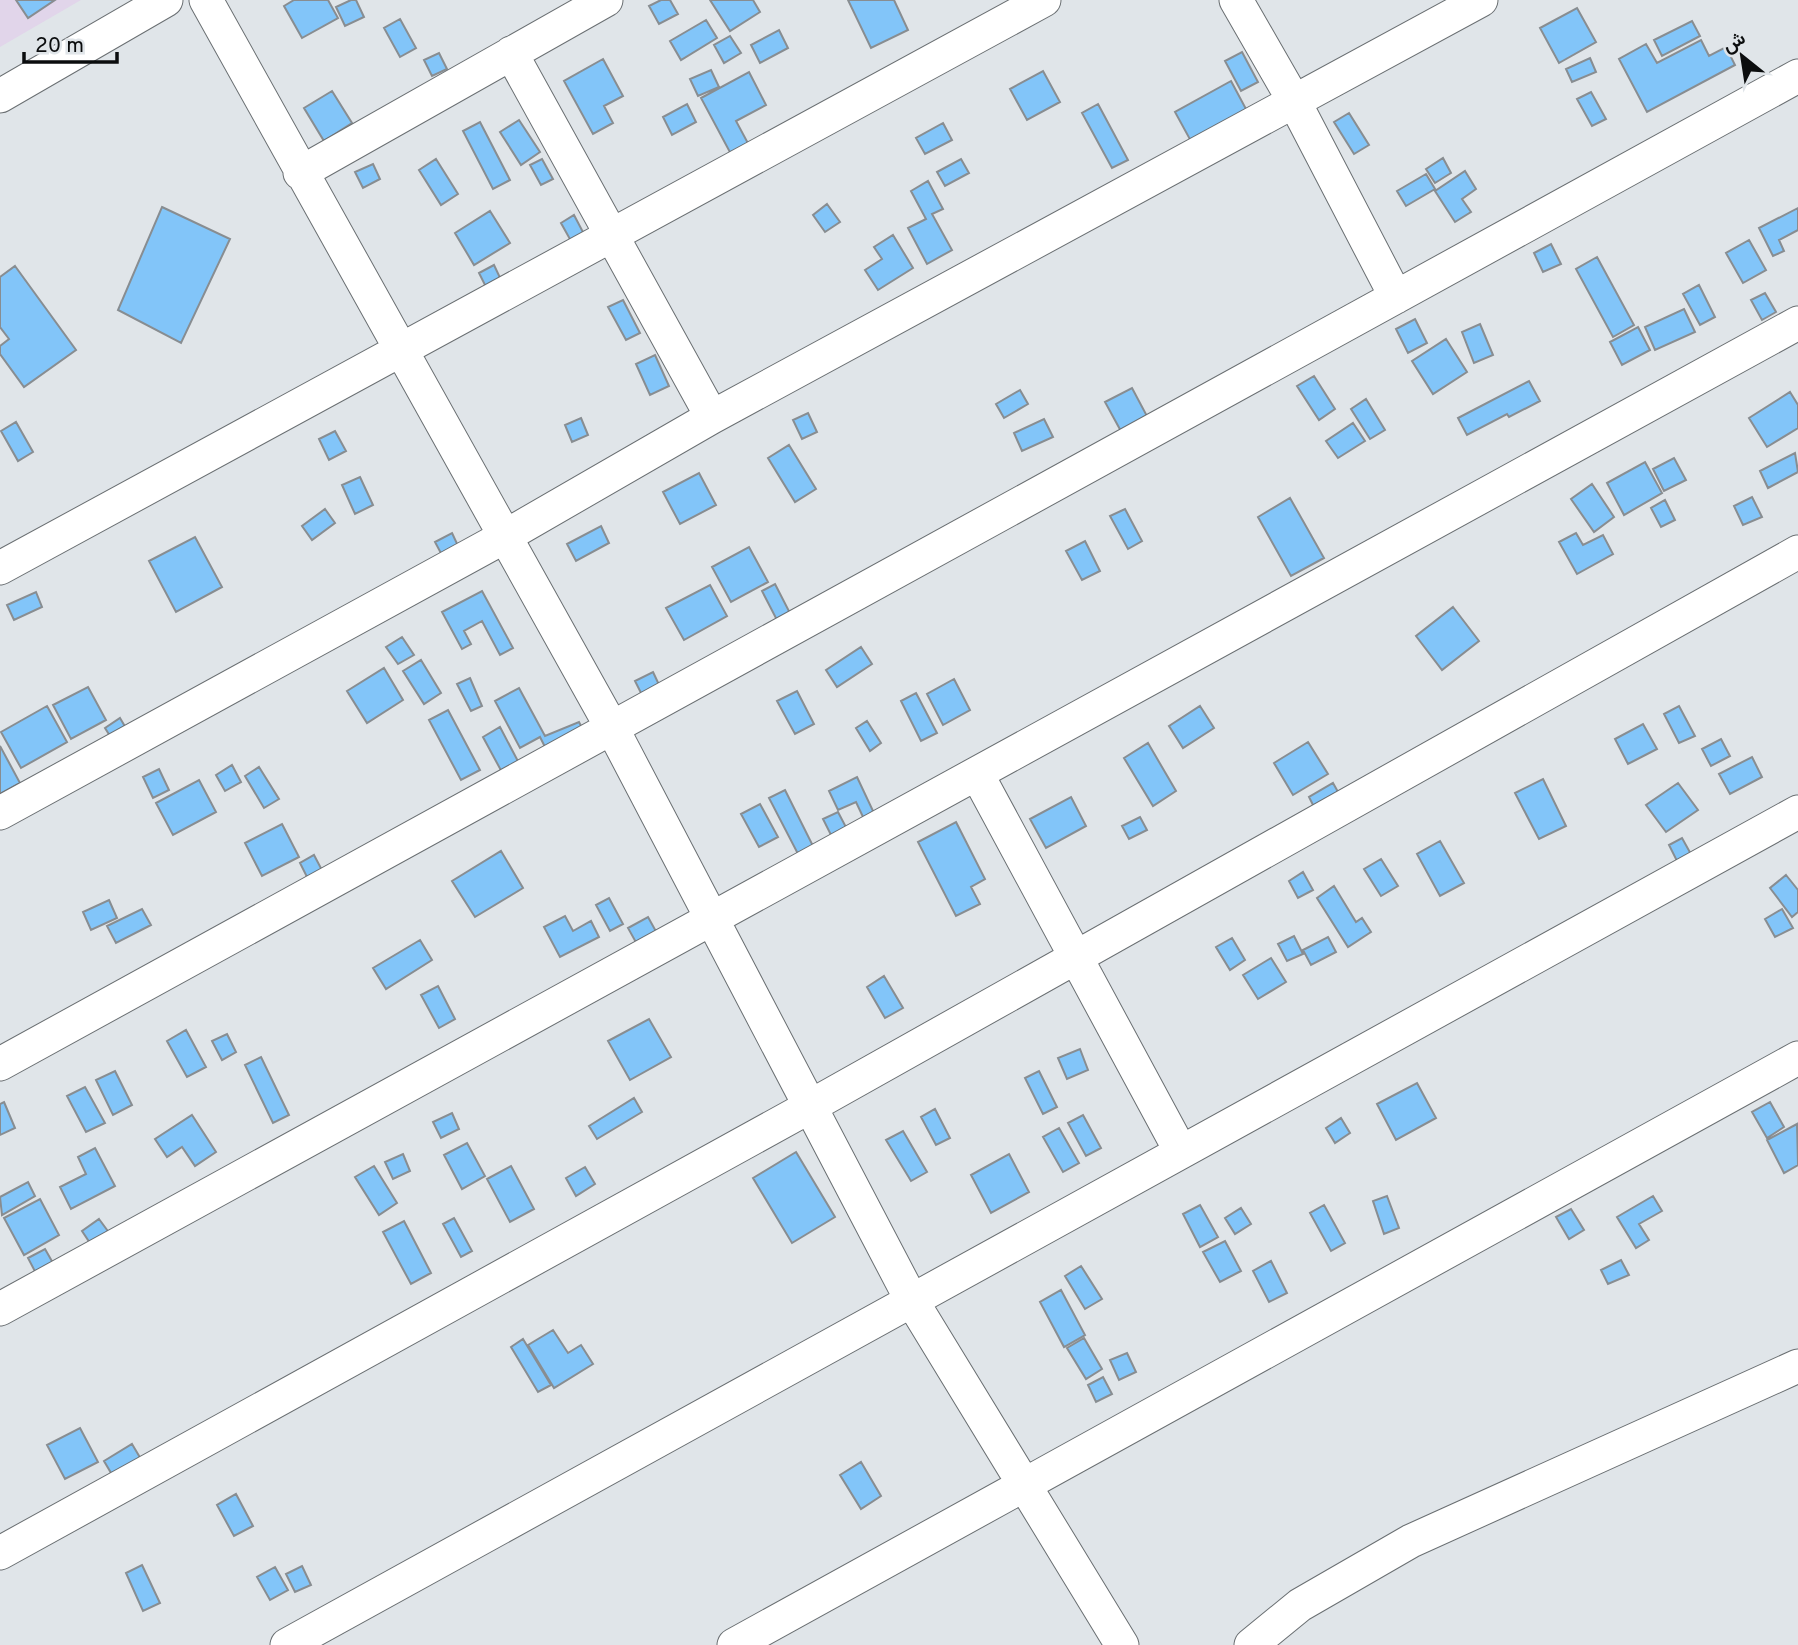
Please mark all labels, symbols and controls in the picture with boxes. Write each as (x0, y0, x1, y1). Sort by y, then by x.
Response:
scale bar (24, 21, 117, 65)
north arrow (1707, 21, 1777, 91)
text: ش (1719, 27, 1751, 59)
text: 20 m (35, 33, 84, 60)

